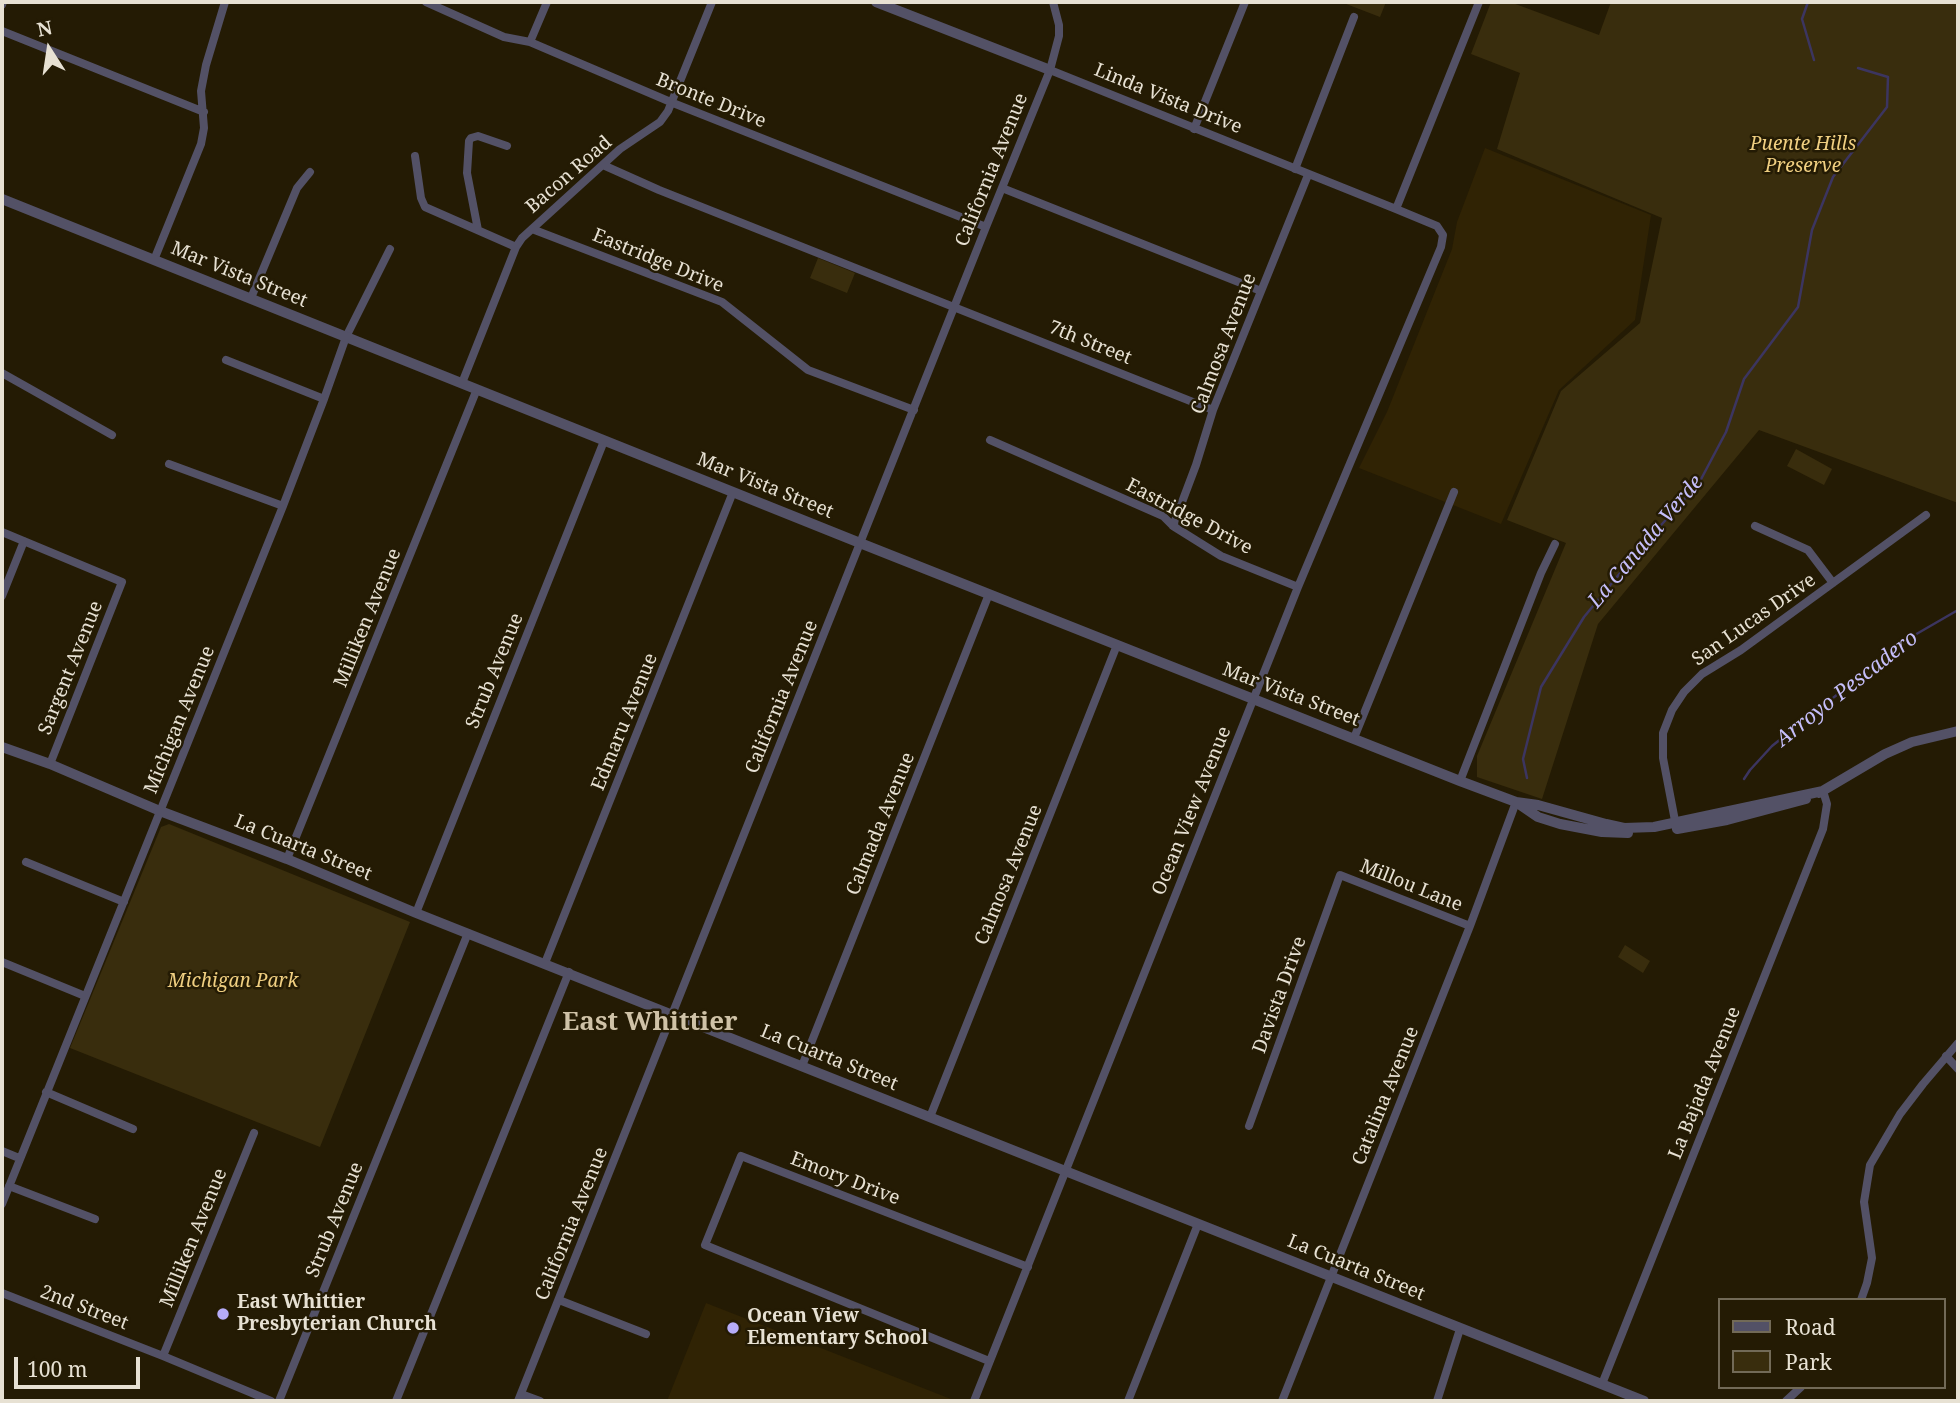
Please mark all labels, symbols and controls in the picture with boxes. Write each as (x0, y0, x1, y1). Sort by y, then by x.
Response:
north arrow (14, 14, 84, 84)
text: N (35, 14, 55, 43)
street label: Linda Vista Drive (1091, 59, 1245, 139)
street label: Bronte Drive (653, 69, 769, 133)
street label: California Avenue (951, 90, 1033, 250)
street label: Bacon Road (521, 131, 617, 219)
park label: Puente Hills Preserve (1750, 134, 1856, 178)
street label: Eastridge Drive (589, 224, 727, 298)
street label: Mar Vista Street (167, 237, 311, 313)
street label: Calmosa Avenue (1187, 270, 1261, 418)
street label: 7th Street (1045, 316, 1135, 370)
street label: Mar Vista Street (693, 448, 837, 524)
water label: La Canada Verde (1583, 470, 1709, 614)
street label: Eastridge Drive (1122, 474, 1256, 560)
street label: Milliken Avenue (330, 545, 406, 691)
street label: San Lucas Drive (1688, 569, 1820, 671)
street label: Sargent Avenue (34, 598, 108, 738)
street label: Strub Avenue (461, 610, 529, 732)
street label: California Avenue (741, 617, 823, 777)
water label: Arroyo Pescadero (1771, 626, 1923, 752)
street label: Michigan Avenue (140, 643, 220, 797)
street label: Edmaru Avenue (587, 650, 663, 794)
street label: Mar Vista Street (1219, 658, 1363, 732)
street label: Ocean View Avenue (1148, 723, 1236, 899)
street label: Calmada Avenue (842, 749, 920, 899)
street label: Calmosa Avenue (970, 802, 1048, 948)
street label: La Cuarta Street (231, 810, 375, 886)
street label: Millou Lane (1356, 855, 1466, 917)
street label: Davista Drive (1248, 934, 1312, 1056)
park label: Michigan Park (168, 971, 298, 993)
street label: La Bajada Avenue (1664, 1004, 1746, 1162)
district label: East Whittier (562, 1007, 738, 1039)
street label: La Cuarta Street (757, 1020, 901, 1096)
street label: Catalina Avenue (1348, 1023, 1424, 1169)
street label: California Avenue (531, 1144, 613, 1304)
street label: Emory Drive (787, 1148, 903, 1210)
street label: Strub Avenue (301, 1159, 369, 1281)
street label: Milliken Avenue (156, 1165, 232, 1311)
street label: La Cuarta Street (1284, 1230, 1428, 1306)
street label: 2nd Street (37, 1281, 131, 1335)
place label: East Whittier Presbyterian Church (237, 1292, 437, 1336)
legend (1718, 1298, 1946, 1389)
marker: East Whittier Presbyterian Church (215, 1306, 231, 1322)
place label: Ocean View Elementary School (747, 1306, 928, 1350)
text: Road (1785, 1313, 1836, 1341)
marker: Ocean View Elementary School (725, 1320, 741, 1336)
scale bar (18, 1344, 144, 1388)
text: Park (1785, 1348, 1832, 1376)
text: 100 m (27, 1355, 88, 1383)

